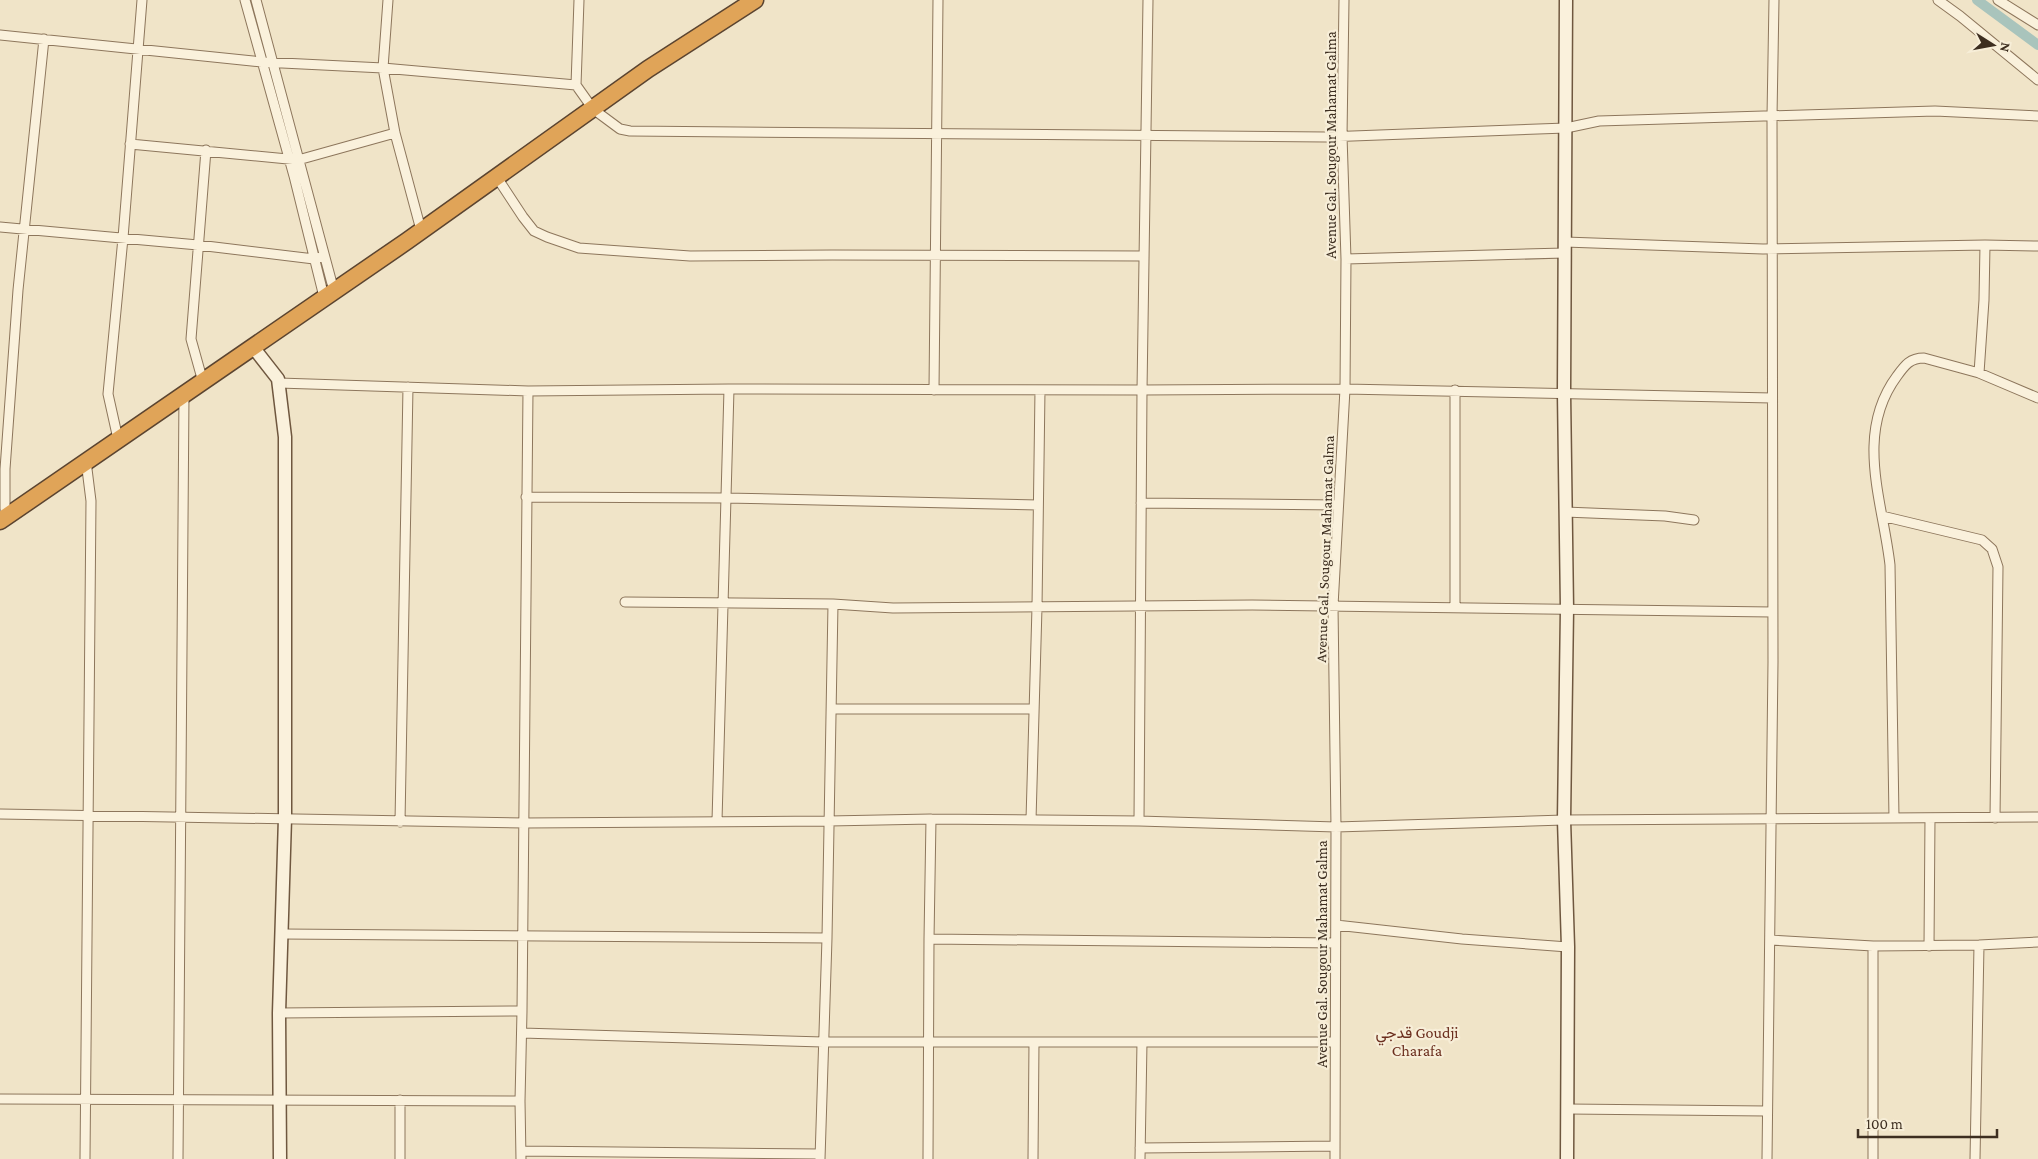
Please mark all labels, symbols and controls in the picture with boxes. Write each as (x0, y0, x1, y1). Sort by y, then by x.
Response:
north arrow (1968, 20, 2018, 70)
street label: Avenue Gal. Sougour Mahamat Galma (1323, 31, 1340, 259)
text: N (1997, 41, 2015, 54)
street label: Avenue Gal. Sougour Mahamat Galma (1313, 435, 1338, 663)
street label: Avenue Gal. Sougour Mahamat Galma (1314, 840, 1331, 1068)
district label: قدجي Goudji Charafa (1375, 1024, 1459, 1059)
scale bar (1858, 1106, 1997, 1138)
text: 100 m (1866, 1116, 1903, 1132)

